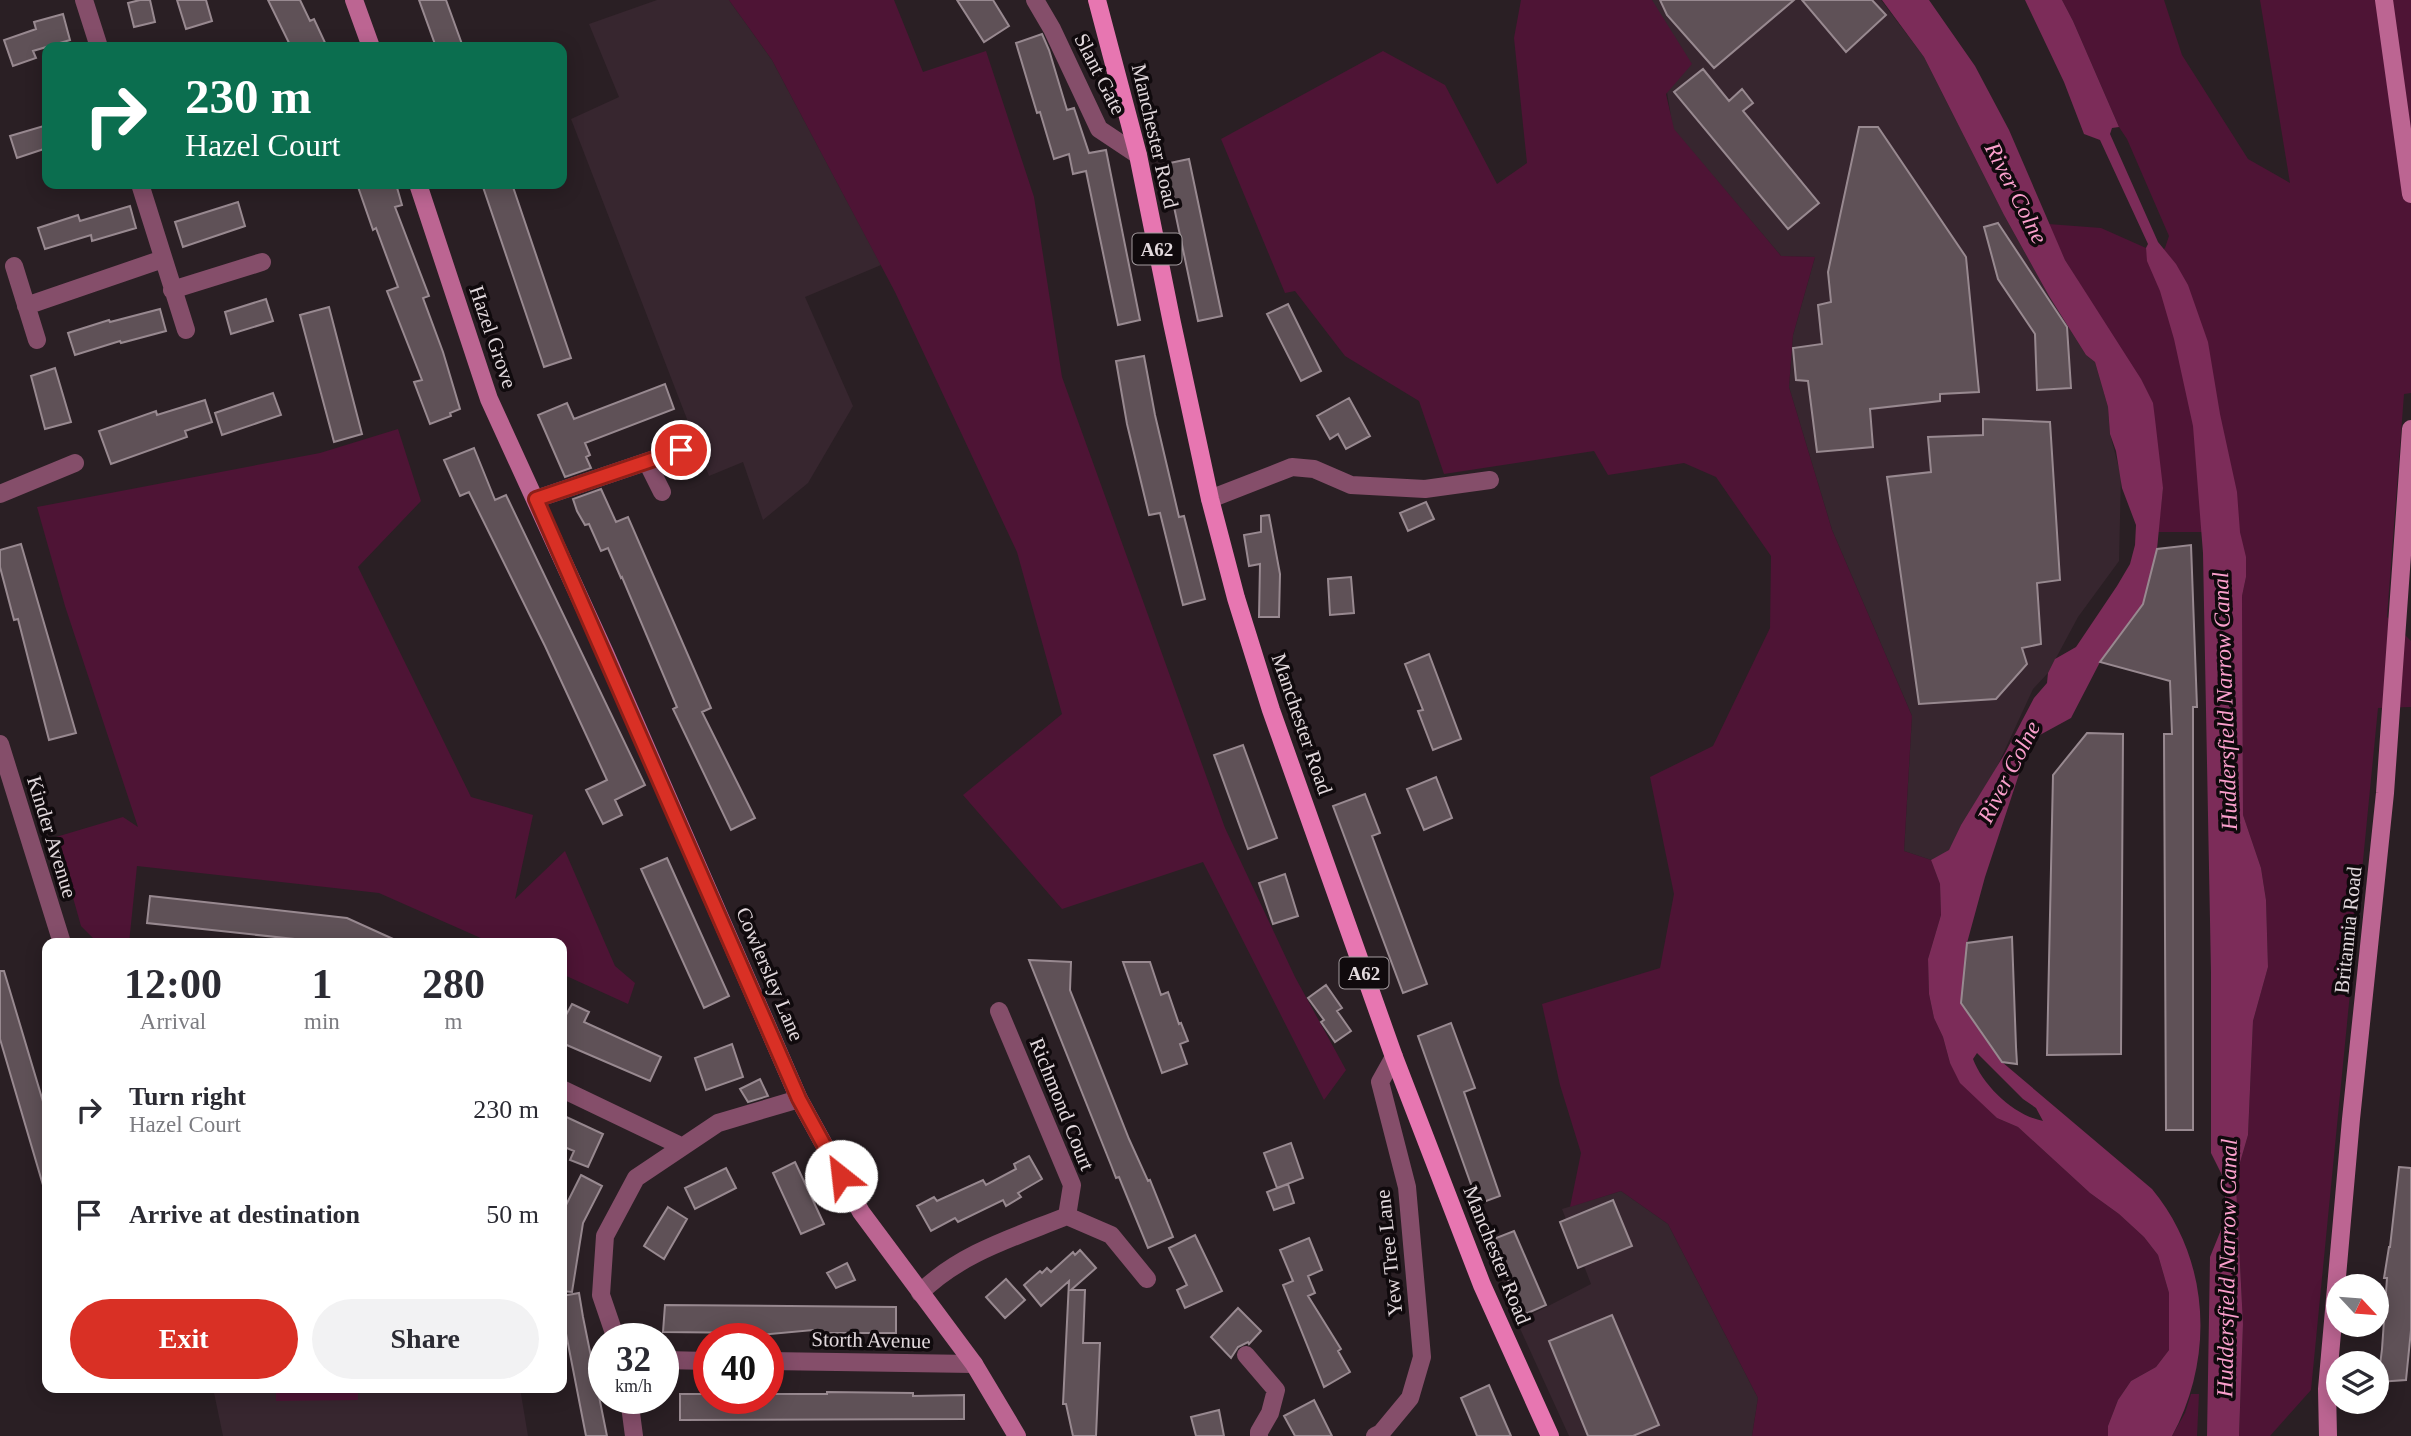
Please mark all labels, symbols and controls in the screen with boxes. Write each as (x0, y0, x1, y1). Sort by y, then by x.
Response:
street label: Slant Gate (1069, 29, 1131, 119)
street label: Manchester Road (1127, 61, 1183, 211)
text: 230 m (185, 69, 312, 124)
icon: right (70, 70, 161, 161)
text: Hazel Court (185, 127, 341, 163)
water label: River Colne (1979, 137, 2052, 248)
road number: A62 (1132, 233, 1182, 264)
street label: Hazel Grove (464, 283, 522, 391)
pin (651, 420, 711, 480)
icon: arrive (662, 431, 700, 469)
water label: Huddersfield Narrow Canal (2208, 571, 2242, 832)
street label: Manchester Road (1267, 650, 1338, 798)
water label: River Colne (1972, 717, 2045, 828)
street label: Kinder Avenue (22, 773, 82, 901)
street label: Britannia Road (2329, 865, 2367, 995)
street label: Cowlersley Lane (731, 904, 809, 1044)
road number: A62 (1340, 958, 1388, 988)
text: 12:00 (124, 961, 222, 1007)
text: 1 (311, 961, 332, 1007)
text: 280 (422, 961, 485, 1007)
text: Arrival (140, 1009, 206, 1034)
text: min (304, 1009, 340, 1034)
text: m (444, 1009, 462, 1034)
street label: Richmond Court (1025, 1034, 1100, 1174)
text: Turn right (129, 1082, 246, 1111)
icon: right (70, 1091, 108, 1129)
text: 230 m (473, 1095, 539, 1124)
text: Hazel Court (129, 1112, 241, 1137)
position arrow (804, 1139, 878, 1213)
water label: Huddersfield Narrow Canal (2212, 1139, 2242, 1398)
street label: Manchester Road (1458, 1182, 1536, 1328)
street label: Yew Tree Lane (1370, 1188, 1408, 1318)
icon: arrive (70, 1196, 108, 1234)
text: Arrive at destination (129, 1200, 360, 1229)
text: 50 m (486, 1200, 539, 1229)
north arrow (2326, 1274, 2389, 1337)
map controls (2326, 1274, 2389, 1414)
button: Exit (70, 1299, 298, 1379)
button: Share (312, 1299, 539, 1379)
speed limit sign: 40 (693, 1323, 784, 1414)
street label: Storth Avenue (811, 1327, 931, 1353)
text: 32 (616, 1340, 651, 1379)
button: layers (2326, 1351, 2389, 1414)
text: km/h (615, 1376, 652, 1396)

